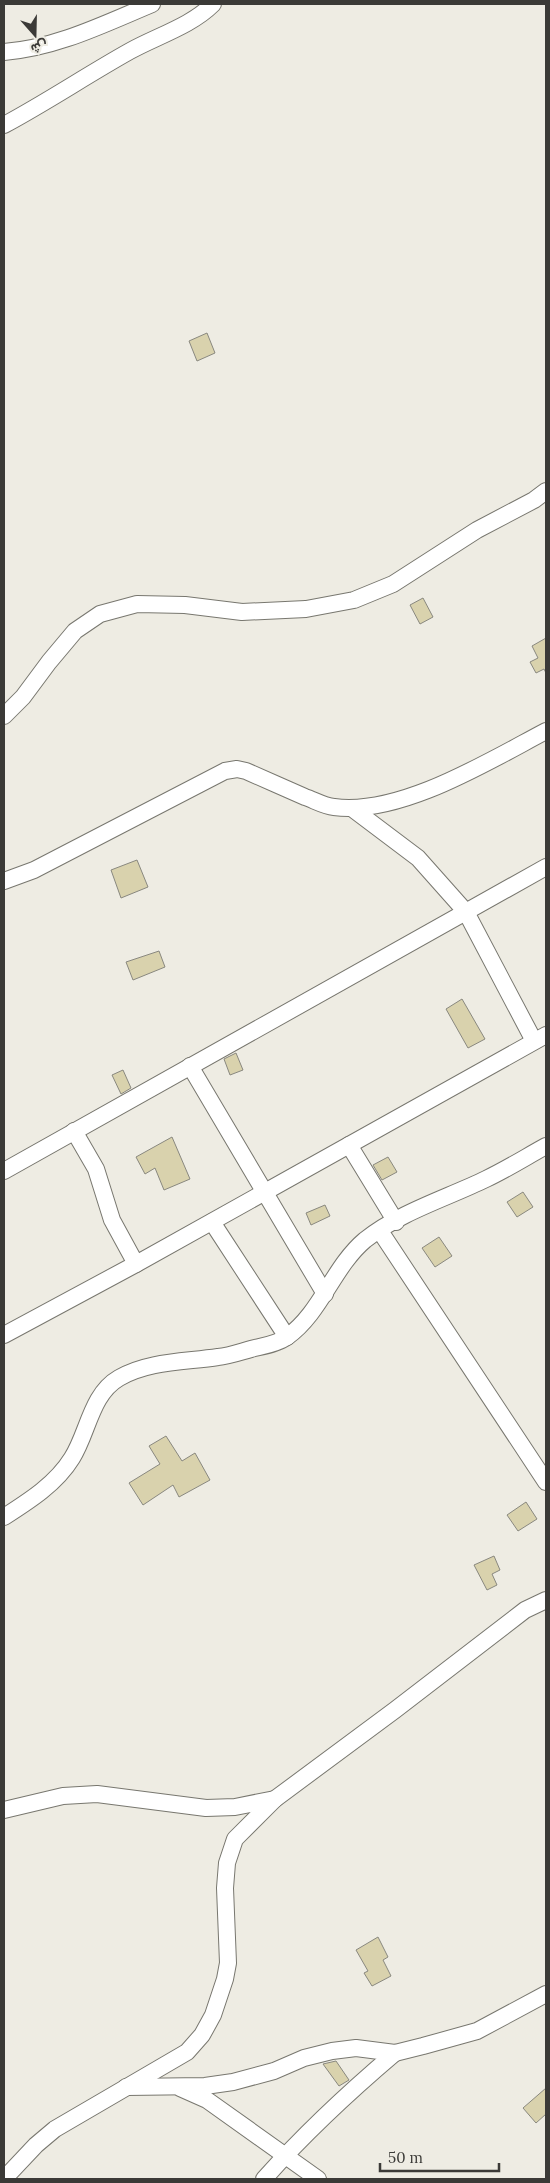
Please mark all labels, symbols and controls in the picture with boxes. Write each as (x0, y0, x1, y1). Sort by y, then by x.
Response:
north arrow (10, 10, 60, 60)
text: ش (28, 36, 50, 59)
scale bar (380, 2140, 499, 2172)
text: 50 m (388, 2148, 423, 2167)

